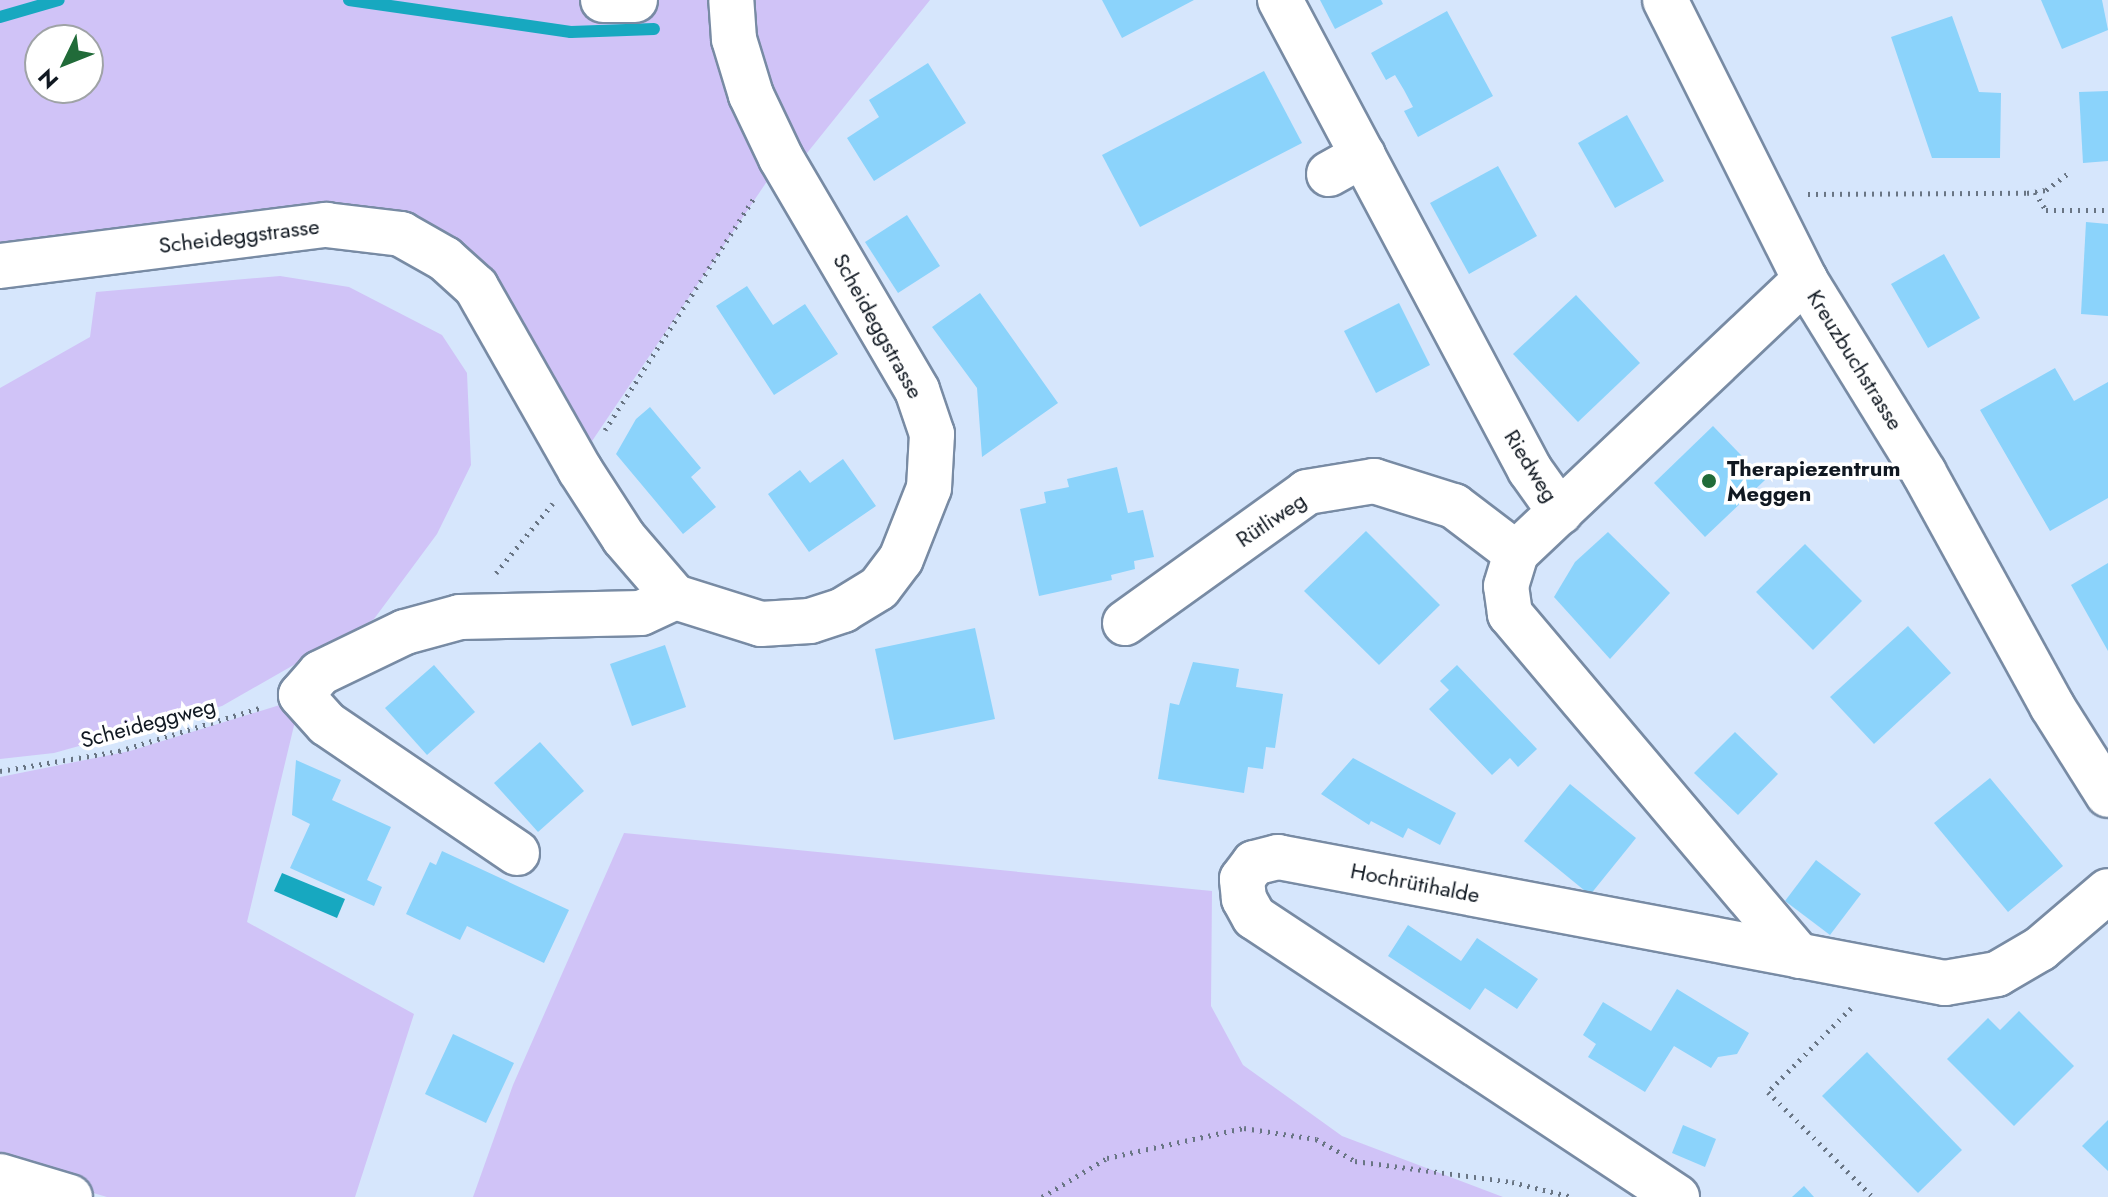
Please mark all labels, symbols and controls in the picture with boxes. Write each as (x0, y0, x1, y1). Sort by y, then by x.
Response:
north arrow (24, 24, 104, 104)
text: N (30, 62, 66, 96)
street label: Scheideggstrasse (157, 213, 321, 259)
street label: Scheideggstrasse (827, 249, 929, 403)
street label: Kreuzbuchstrasse (1801, 285, 1909, 435)
street label: Riedweg (1499, 425, 1563, 507)
place label: Therapiezentrum Meggen (1727, 455, 1900, 506)
marker: Therapiezentrum Meggen (1698, 470, 1720, 492)
street label: Rütliweg (1231, 487, 1311, 553)
street label: Scheideggweg (78, 692, 218, 754)
street label: Hochrütihalde (1348, 858, 1482, 908)

